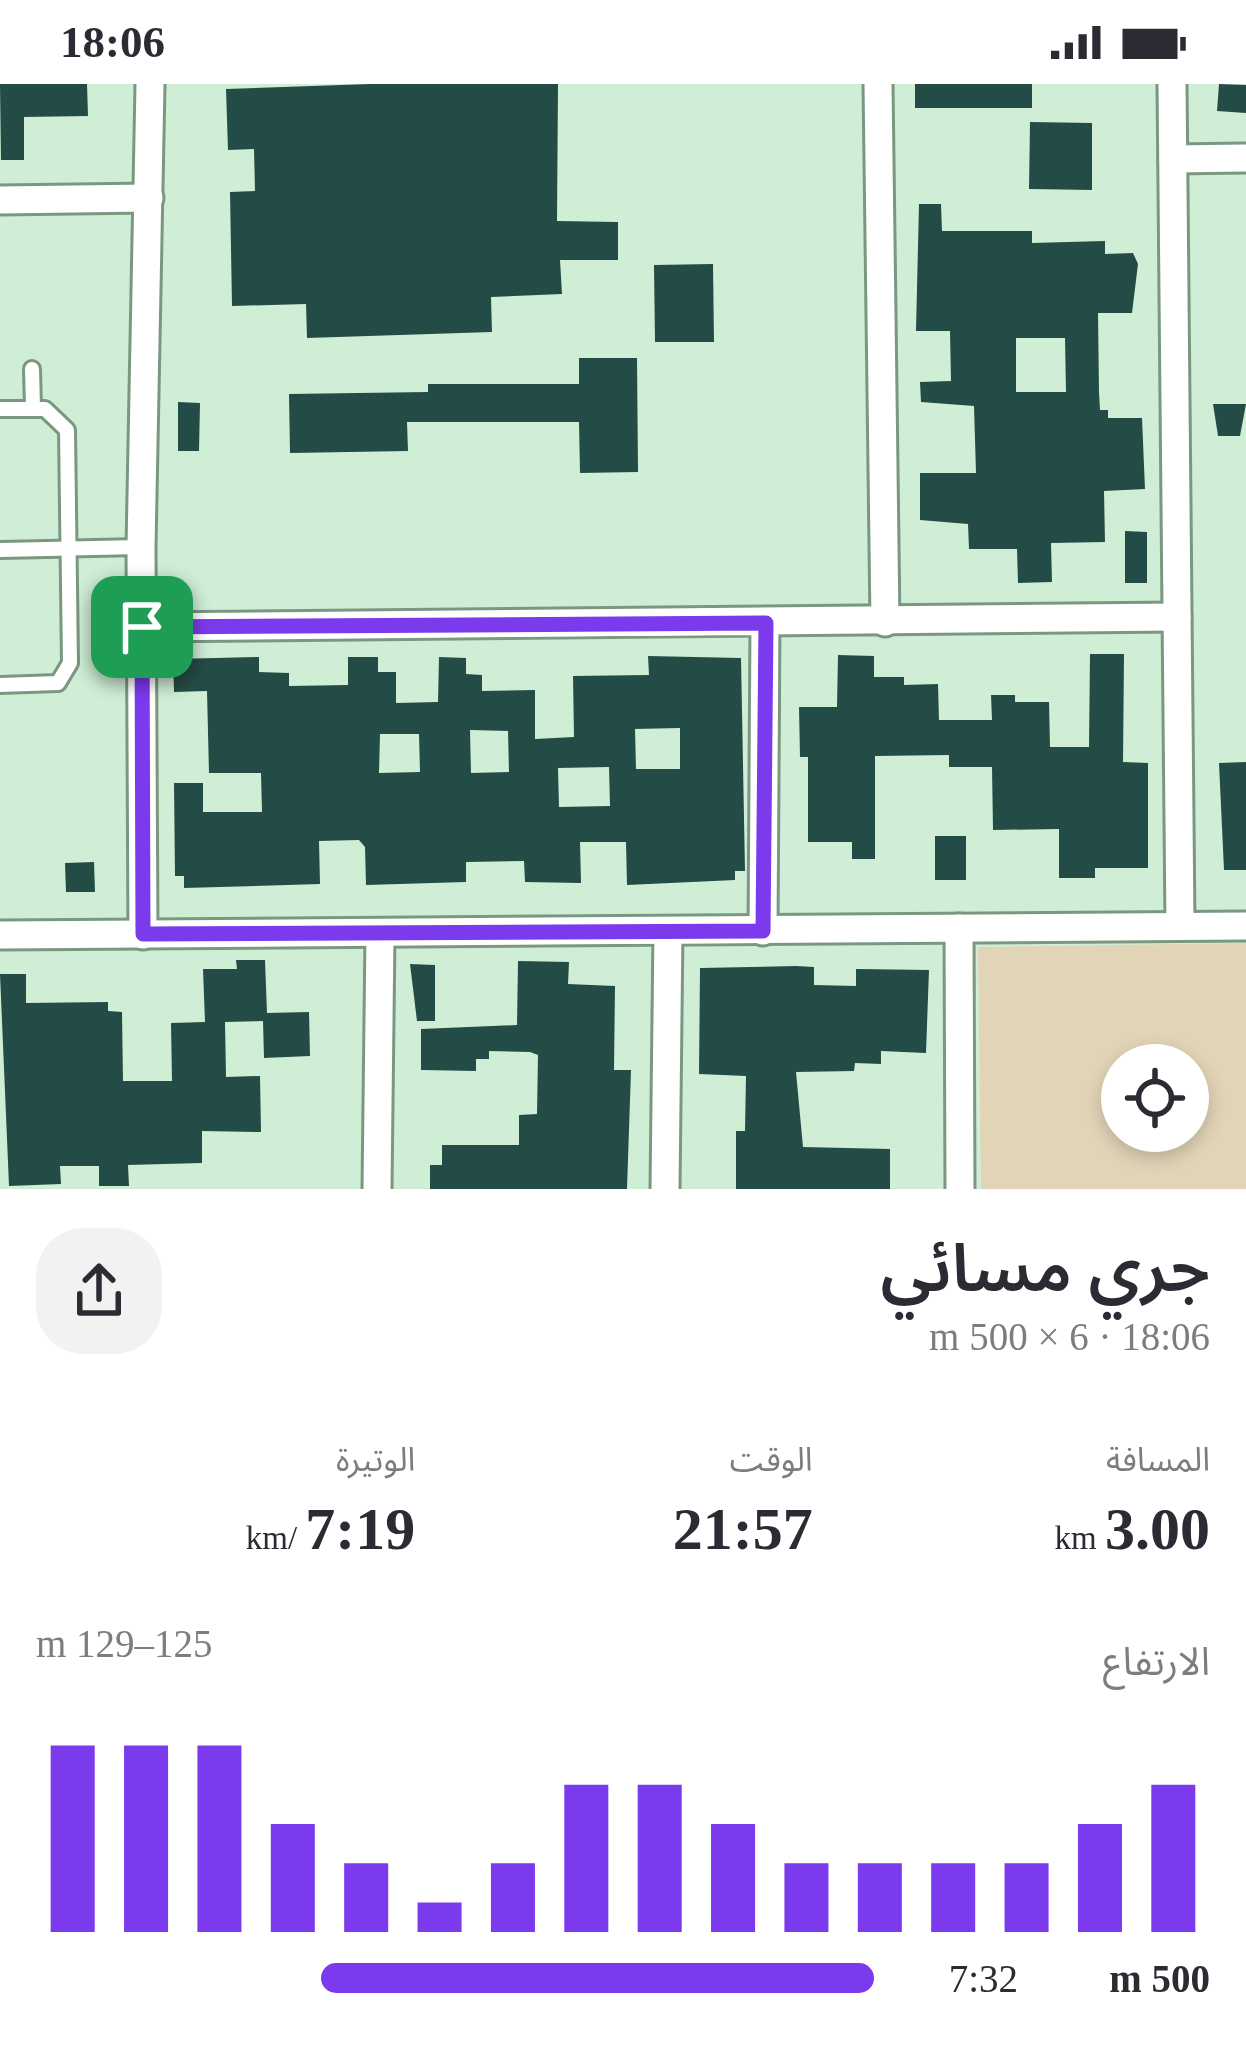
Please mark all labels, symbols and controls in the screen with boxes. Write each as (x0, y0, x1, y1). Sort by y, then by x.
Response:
text: 18:06 (60, 17, 165, 67)
pin (91, 576, 193, 678)
icon: arrive (109, 594, 175, 660)
map controls (1101, 1044, 1209, 1152)
button: locate (1101, 1044, 1209, 1152)
button: share (36, 1228, 162, 1354)
text: جري مسائي (881, 1232, 1210, 1305)
text: 18:06 · 6 × 500 m (929, 1315, 1210, 1358)
text: الوتيرة (336, 1442, 415, 1478)
text: الوقت (730, 1442, 813, 1478)
text: المسافة (1106, 1442, 1210, 1478)
text: 7:19 (305, 1496, 415, 1562)
text: 21:57 (673, 1496, 813, 1562)
text: 3.00 (1105, 1496, 1210, 1562)
text: /km (246, 1520, 305, 1556)
text: km (1055, 1520, 1105, 1556)
text: 125–129 m (36, 1622, 213, 1665)
text: الارتفاع (1103, 1640, 1210, 1683)
text: 7:32 (949, 1957, 1018, 2000)
text: 500 m (1109, 1957, 1210, 2000)

